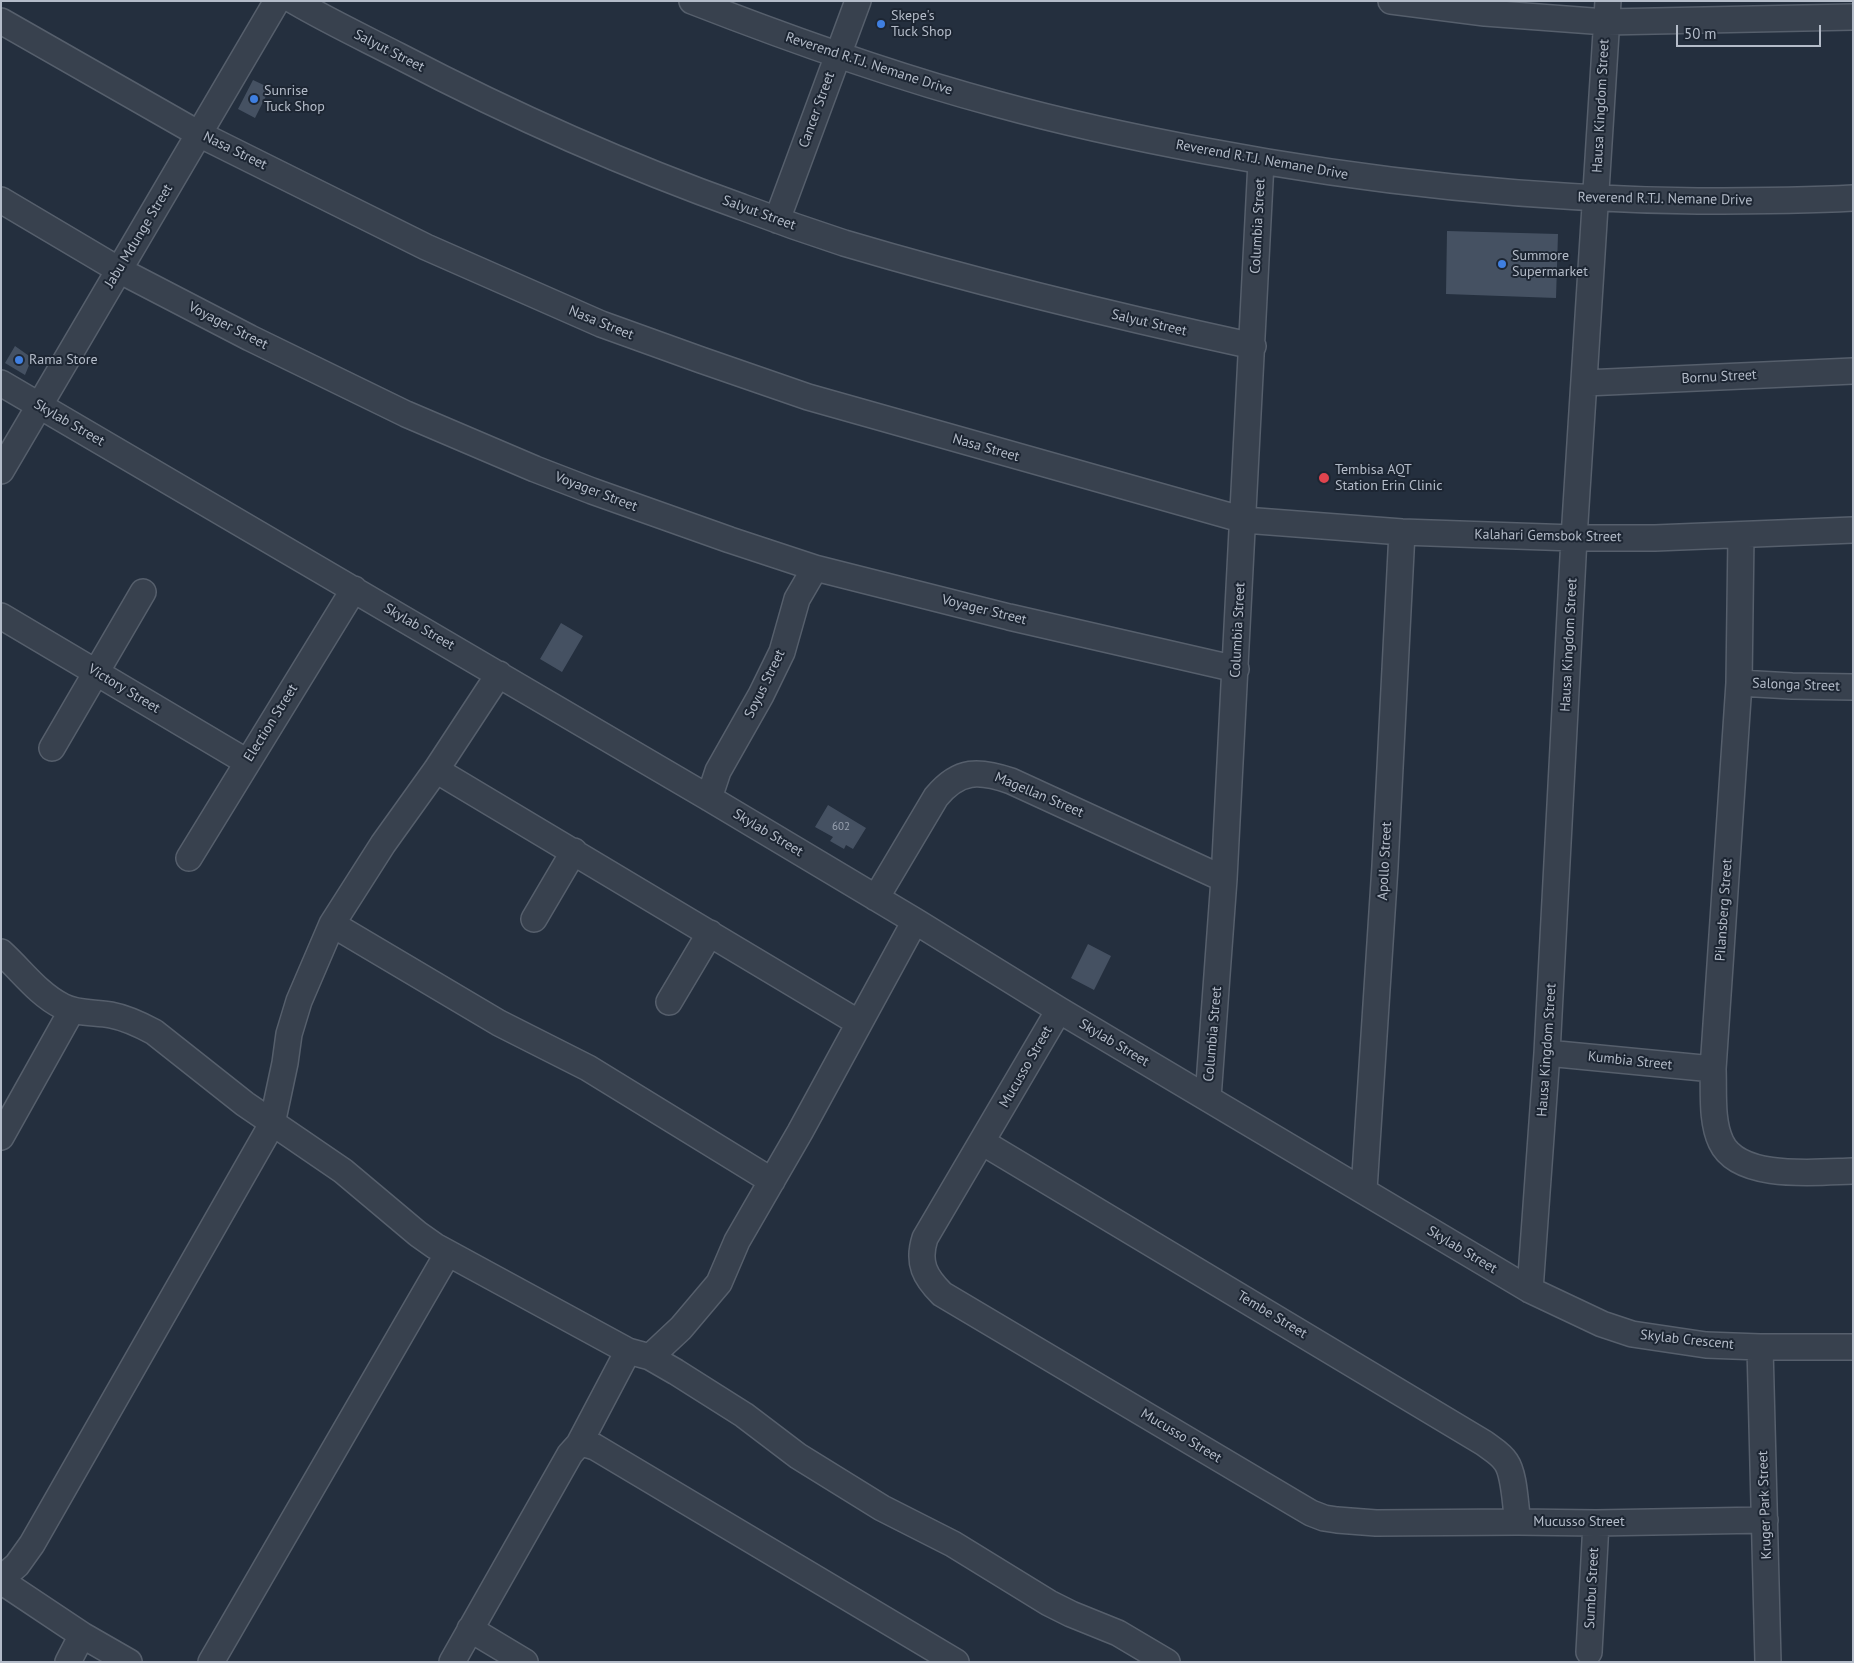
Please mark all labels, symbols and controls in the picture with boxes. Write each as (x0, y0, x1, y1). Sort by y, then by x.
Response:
place label: Skepe's Tuck Shop (891, 8, 952, 40)
scale bar (1679, 15, 1824, 47)
marker: Skepe's Tuck Shop (875, 18, 887, 30)
text: 50 m (1684, 24, 1717, 43)
street label: Salyut Street (351, 26, 427, 76)
street label: Reverend R.T.J. Nemane Drive (783, 29, 955, 99)
street label: Hausa Kingdom Street (1589, 39, 1613, 173)
street label: Cancer Street (795, 70, 839, 150)
place label: Sunrise Tuck Shop (264, 83, 325, 115)
marker: Sunrise Tuck Shop (248, 93, 260, 105)
street label: Nasa Street (200, 128, 270, 174)
street label: Reverend R.T.J. Nemane Drive (1174, 137, 1350, 183)
street label: Columbia Street (1247, 178, 1269, 274)
street label: Jabu Mdunge Street (101, 181, 177, 291)
street label: Reverend R.T.J. Nemane Drive (1577, 189, 1753, 209)
street label: Salyut Street (720, 192, 798, 234)
place label: Summore Supermarket (1512, 248, 1588, 280)
marker: Summore Supermarket (1496, 258, 1508, 270)
street label: Voyager Street (186, 299, 270, 353)
street label: Nasa Street (566, 302, 636, 344)
street label: Salyut Street (1110, 306, 1188, 340)
place label: Rama Store (29, 352, 98, 368)
marker: Rama Store (13, 354, 25, 366)
street label: Bornu Street (1681, 367, 1757, 387)
street label: Skylab Street (31, 396, 107, 450)
street label: Nasa Street (951, 430, 1021, 466)
place label: Tembisa AQT Station Erin Clinic (1335, 462, 1442, 494)
street label: Voyager Street (552, 469, 640, 515)
marker: Tembisa AQT Station Erin Clinic (1317, 471, 1331, 485)
street label: Kalahari Gemsbok Street (1474, 526, 1622, 546)
street label: Hausa Kingdom Street (1557, 578, 1581, 712)
street label: Columbia Street (1227, 582, 1249, 678)
street label: Voyager Street (940, 591, 1028, 629)
street label: Skylab Street (381, 600, 457, 654)
street label: Soyus Street (741, 647, 789, 721)
street label: Victory Street (85, 661, 163, 717)
street label: Salonga Street (1752, 675, 1840, 695)
street label: Election Street (241, 681, 301, 765)
street label: Magellan Street (992, 769, 1086, 821)
street label: Skylab Street (730, 806, 806, 860)
house number: 602 (832, 820, 850, 834)
street label: Apollo Street (1375, 821, 1395, 901)
street label: Pilansberg Street (1712, 858, 1736, 962)
street label: Hausa Kingdom Street (1534, 983, 1560, 1117)
street label: Columbia Street (1200, 986, 1226, 1082)
street label: Skylab Street (1076, 1016, 1152, 1070)
street label: Mucusso Street (996, 1023, 1056, 1111)
street label: Kumbia Street (1587, 1048, 1673, 1074)
street label: Skylab Street (1424, 1223, 1500, 1277)
street label: Tembe Street (1234, 1288, 1310, 1342)
street label: Skylab Crescent (1639, 1327, 1735, 1353)
street label: Mucusso Street (1138, 1405, 1224, 1467)
street label: Kruger Park Street (1755, 1450, 1775, 1560)
street label: Mucusso Street (1533, 1514, 1625, 1530)
street label: Sumbu Street (1581, 1547, 1603, 1629)

